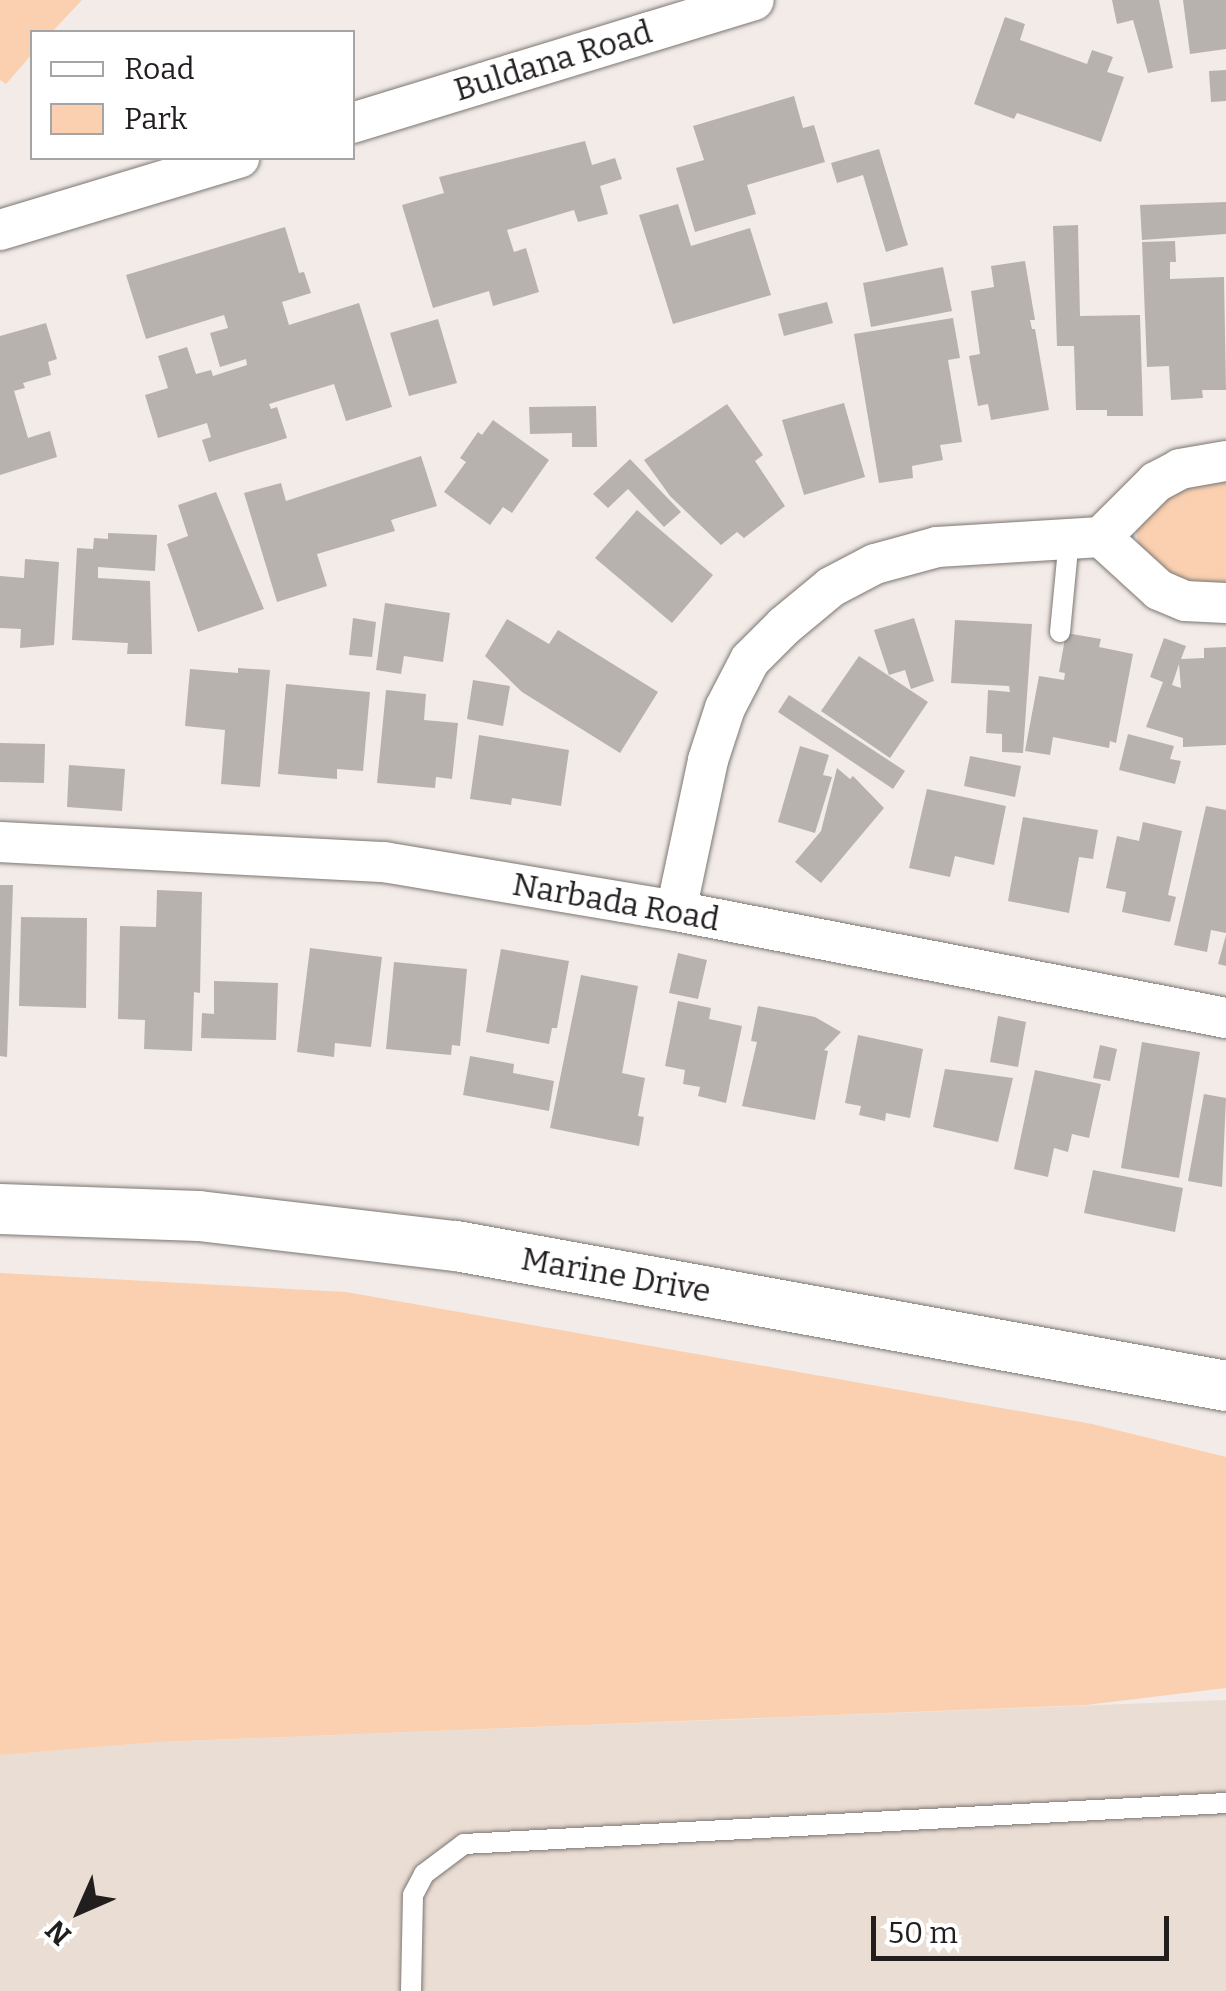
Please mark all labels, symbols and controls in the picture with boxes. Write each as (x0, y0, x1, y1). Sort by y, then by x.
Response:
street label: Buldana Road (450, 13, 656, 109)
legend (30, 30, 355, 160)
text: Road (124, 51, 195, 87)
text: Park (124, 101, 187, 137)
street label: Narbada Road (509, 865, 723, 939)
street label: Marine Drive (518, 1239, 714, 1311)
north arrow (30, 1861, 130, 1961)
scale bar (876, 1896, 1174, 1958)
text: N (39, 1913, 78, 1952)
text: 50 m (888, 1915, 958, 1951)

